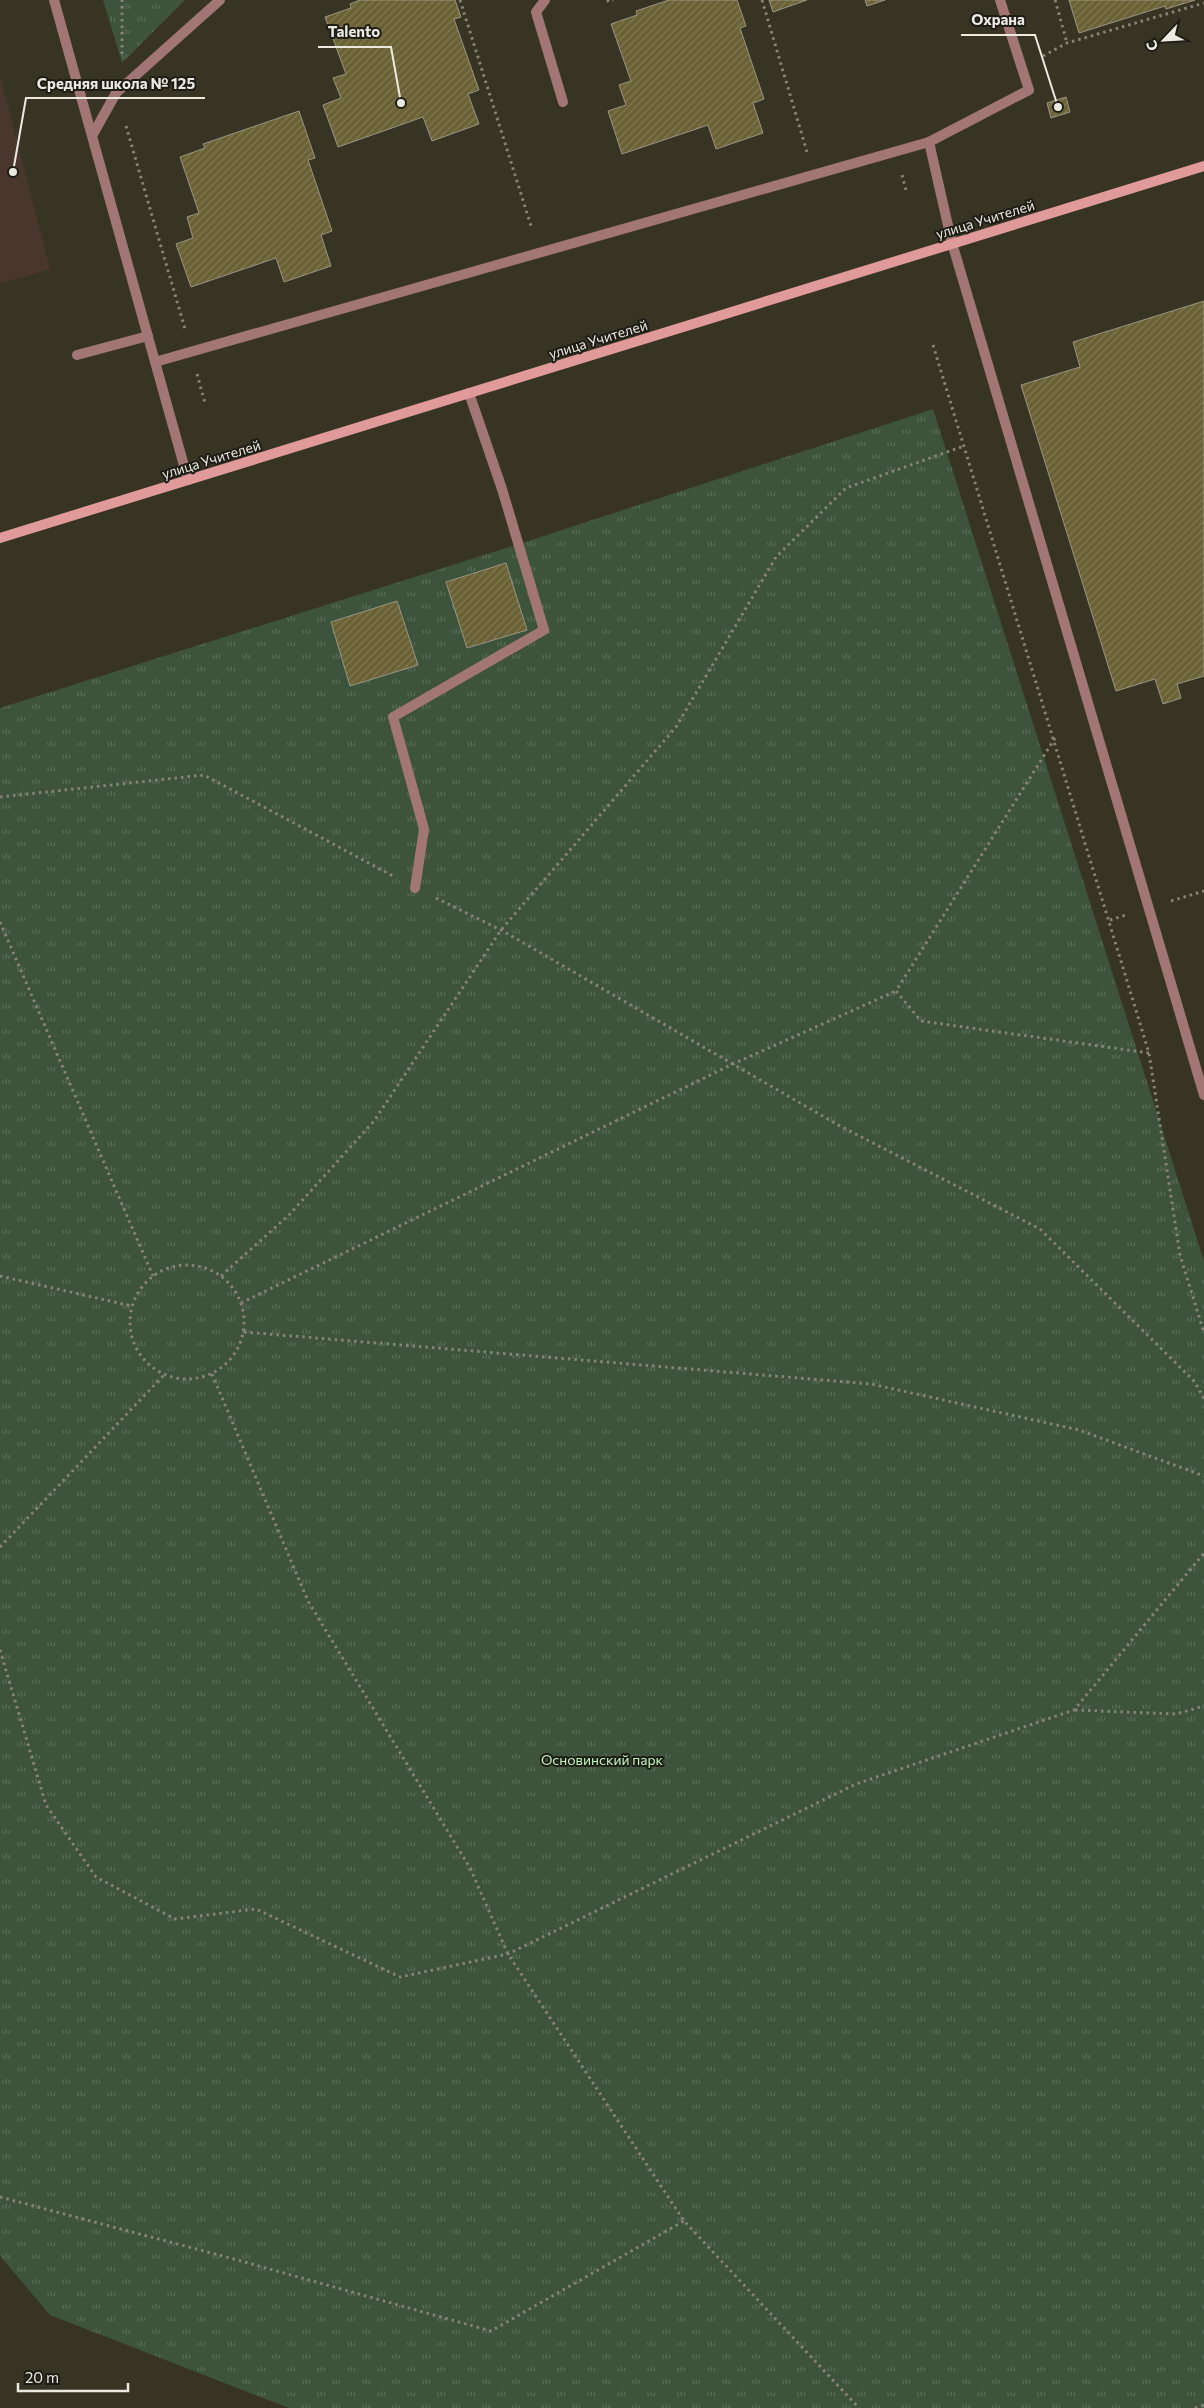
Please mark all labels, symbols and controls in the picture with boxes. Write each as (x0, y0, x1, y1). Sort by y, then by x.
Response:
callout: Охрана (961, 5, 1035, 35)
text: Охрана (971, 10, 1025, 28)
north arrow (1139, 15, 1189, 65)
callout: Talento (318, 17, 391, 47)
text: Talento (328, 22, 380, 40)
text: С (1142, 38, 1161, 54)
callout: Средняя школа № 125 (26, 68, 205, 98)
text: Средняя школа № 125 (37, 74, 195, 92)
street label: улица Учителей (934, 196, 1036, 242)
street label: улица Учителей (547, 316, 649, 362)
street label: улица Учителей (160, 436, 262, 482)
park label: Основинский парк (541, 1751, 664, 1768)
scale bar (18, 2360, 128, 2392)
text: 20 m (25, 2368, 59, 2386)

